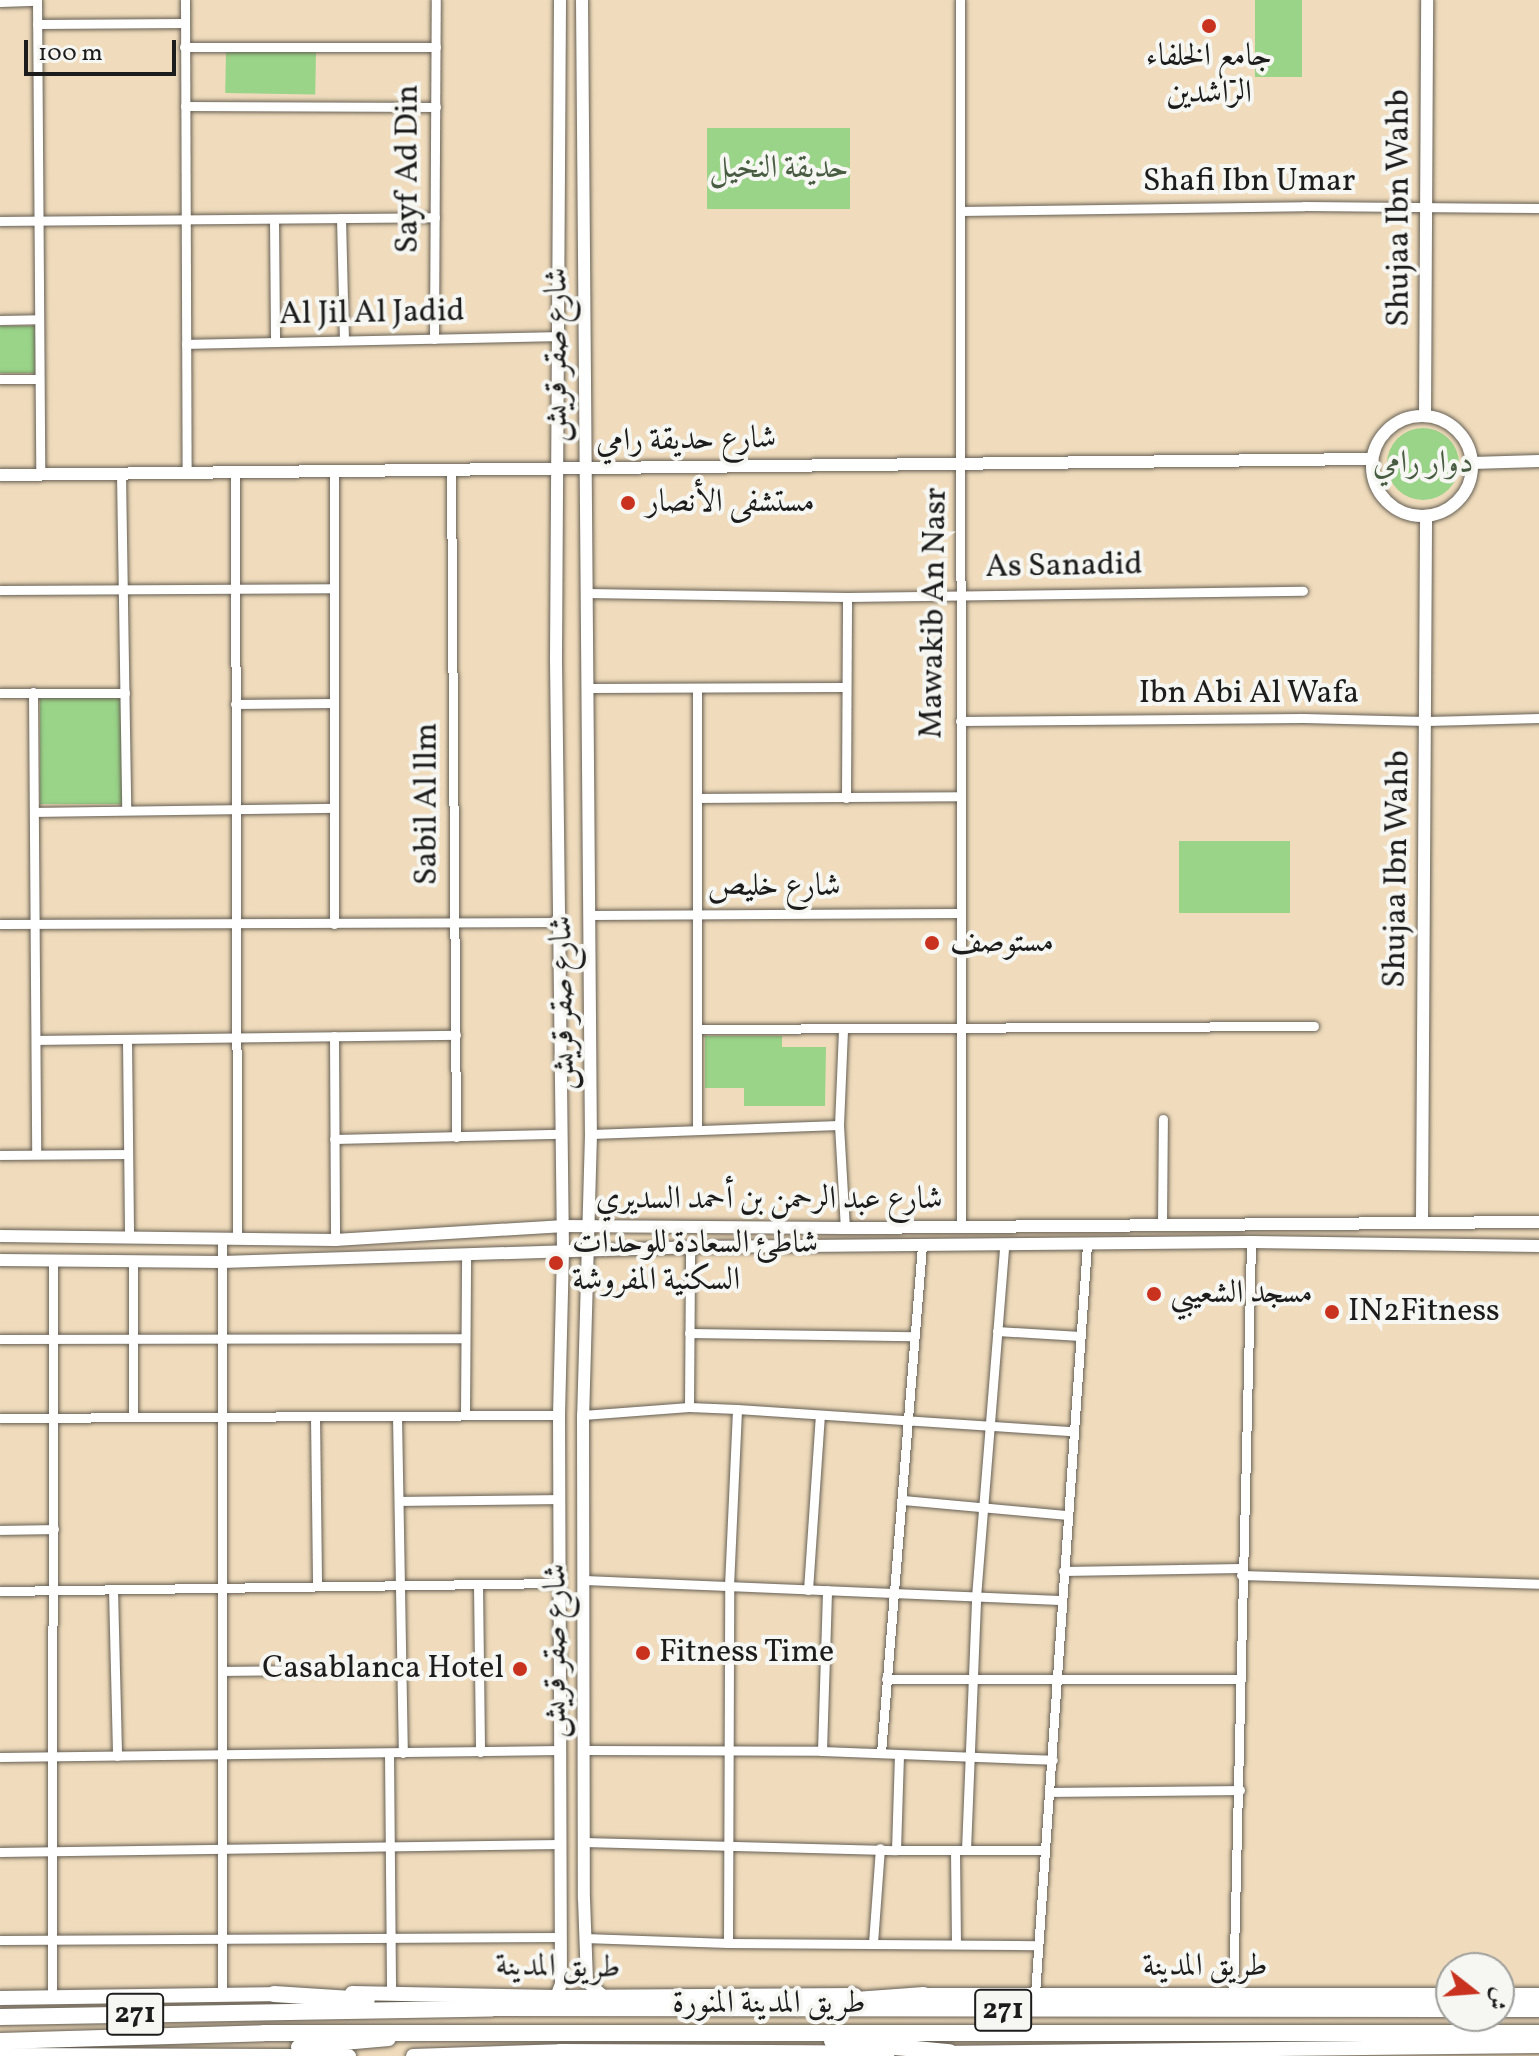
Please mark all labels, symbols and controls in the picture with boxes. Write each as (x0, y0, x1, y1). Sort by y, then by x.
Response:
marker: جامع الخلفاء الراشدين (1200, 17, 1218, 35)
scale bar (28, 24, 180, 74)
text: 100 m (38, 37, 103, 71)
place label: جامع الخلفاء الراشدين (1146, 39, 1272, 114)
street label: Sayf Ad Din (390, 86, 428, 252)
street label: Shujaa Ibn Wahb (1381, 89, 1419, 327)
park label: حديقة النخيل (709, 150, 849, 188)
street label: Shafi Ibn Umar (1143, 163, 1355, 201)
street label: شارع صقر قريش (539, 268, 577, 442)
street label: Al Jil Al Jadid (279, 293, 465, 335)
street label: شارع حديقة رامي (595, 420, 777, 462)
park label: دوار رامي (1373, 445, 1473, 483)
place label: مستشفى الأنصار (646, 484, 815, 522)
street label: Mawakib An Nasr (914, 487, 956, 739)
marker: مستشفى الأنصار (617, 492, 639, 514)
street label: As Sanadid (985, 546, 1143, 588)
street label: Ibn Abi Al Wafa (1138, 675, 1360, 713)
street label: Sabil Al llm (409, 723, 447, 885)
street label: Shujaa Ibn Wahb (1377, 749, 1419, 989)
street label: شارع خليص (707, 868, 841, 906)
street label: شارع صقر قريش (543, 915, 585, 1091)
place label: مستوصف (950, 924, 1054, 962)
marker: مستوصف (921, 932, 943, 954)
street label: شارع عبد الرحمن بن أحمد السديري (595, 1181, 943, 1219)
place label: شاطئ السعادة للوحدات السكنية المفروشة (572, 1226, 818, 1301)
marker: شاطئ السعادة للوحدات السكنية المفروشة (547, 1254, 565, 1272)
place label: مسجد الشعيبي (1170, 1275, 1313, 1313)
marker: مسجد الشعيبي (1145, 1285, 1163, 1303)
place label: IN2Fitness (1348, 1293, 1500, 1331)
marker: IN2Fitness (1323, 1303, 1341, 1321)
street label: شارع صقر قريش (538, 1564, 576, 1738)
place label: Fitness Time (659, 1634, 835, 1672)
marker: Fitness Time (634, 1644, 652, 1662)
place label: Casablanca Hotel (262, 1650, 504, 1688)
marker: Casablanca Hotel (511, 1660, 529, 1678)
street label: طريق المدينة (495, 1948, 621, 1988)
street label: طريق المدينة (1142, 1948, 1268, 1986)
north arrow (1435, 1952, 1515, 2032)
road number: 271 (973, 1984, 1033, 2036)
text: ش (1479, 1984, 1515, 2014)
street label: طريق المدينة المنورة (672, 1985, 866, 2023)
road number: 271 (105, 1988, 165, 2040)

